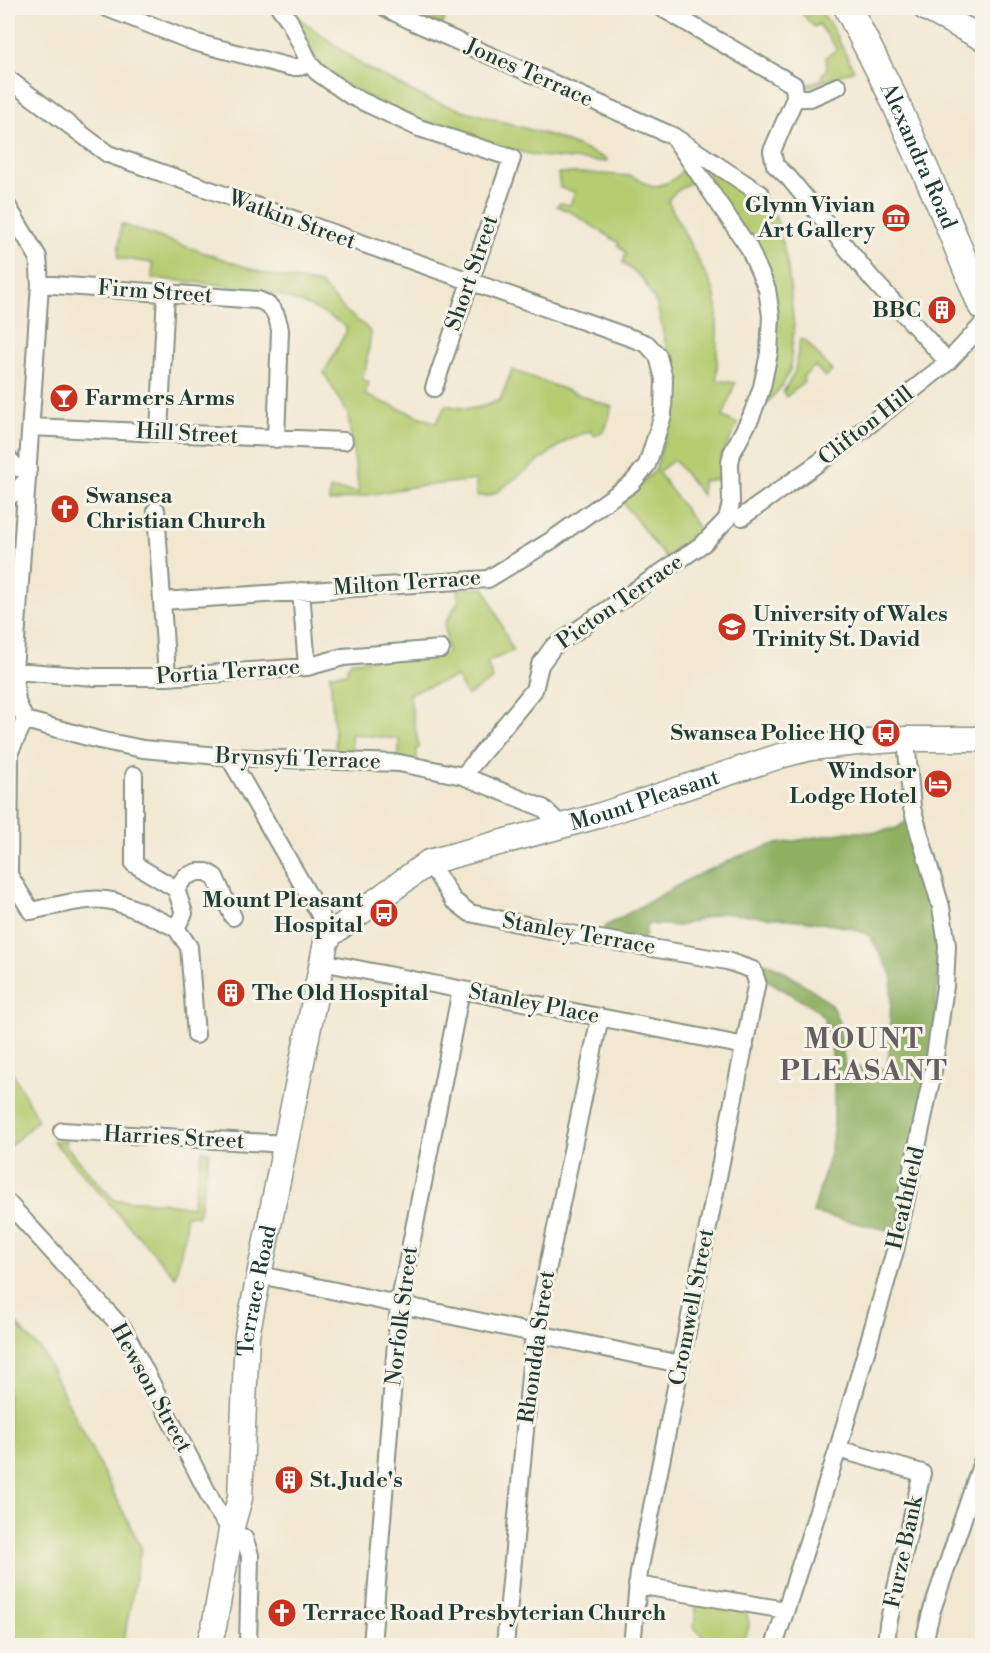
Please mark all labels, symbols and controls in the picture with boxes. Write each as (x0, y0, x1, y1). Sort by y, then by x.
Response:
street label: Jones Terrace (460, 32, 597, 113)
street label: Alexandra Road (874, 77, 963, 233)
street label: Watkin Street (224, 184, 360, 256)
place label: Glynn Vivian Art Gallery (745, 192, 876, 244)
museum icon: Glynn Vivian Art Gallery (880, 202, 912, 234)
street label: Short Street (440, 212, 504, 334)
street label: Firm Street (97, 275, 213, 309)
building icon: BBC (926, 294, 958, 326)
place label: BBC (872, 297, 921, 324)
street label: Clifton Hill (813, 380, 919, 471)
bar icon: Farmers Arms (48, 382, 80, 414)
place label: Farmers Arms (85, 385, 235, 412)
street label: Hill Street (135, 418, 239, 450)
place label: Swansea Christian Church (86, 483, 266, 535)
church icon: Swansea Christian Church (49, 493, 81, 525)
street label: Picton Terrace (552, 548, 688, 656)
street label: Milton Terrace (332, 564, 482, 602)
place label: University of Wales Trinity St. David (753, 601, 948, 653)
school or university icon: University of Wales Trinity St. David (716, 611, 748, 643)
street label: Portia Terrace (155, 654, 301, 690)
bus stop icon: Swansea Police HQ (870, 717, 902, 749)
place label: Swansea Police HQ (671, 720, 865, 747)
street label: Brynsyfi Terrace (214, 743, 381, 775)
place label: Windsor Lodge Hotel (790, 758, 917, 810)
street label: Mount Pleasant (567, 763, 723, 837)
hotel icon: Windsor Lodge Hotel (922, 768, 954, 800)
place label: Mount Pleasant Hospital (202, 887, 363, 939)
bus stop icon: Mount Pleasant Hospital (368, 897, 400, 929)
street label: Stanley Terrace (500, 907, 658, 961)
building icon: The Old Hospital (215, 977, 247, 1009)
street label: Stanley Place (466, 978, 602, 1030)
place label: The Old Hospital (252, 980, 428, 1007)
district label: MOUNT PLEASANT (780, 1022, 948, 1089)
street label: Harries Street (103, 1121, 245, 1155)
street label: Heathfield (881, 1144, 931, 1252)
street label: Terrace Road (233, 1222, 282, 1357)
street label: Cromwell Street (664, 1226, 720, 1388)
street label: Norfolk Street (380, 1244, 424, 1387)
street label: Rhondda Street (513, 1269, 561, 1425)
street label: Hewson Street (104, 1319, 198, 1458)
building icon: St. Jude's (273, 1464, 305, 1496)
place label: St. Jude's (310, 1467, 403, 1494)
street label: Furze Bank (879, 1492, 929, 1610)
church icon: Terrace Road Presbyterian Church (266, 1597, 298, 1629)
place label: Terrace Road Presbyterian Church (303, 1600, 667, 1627)

